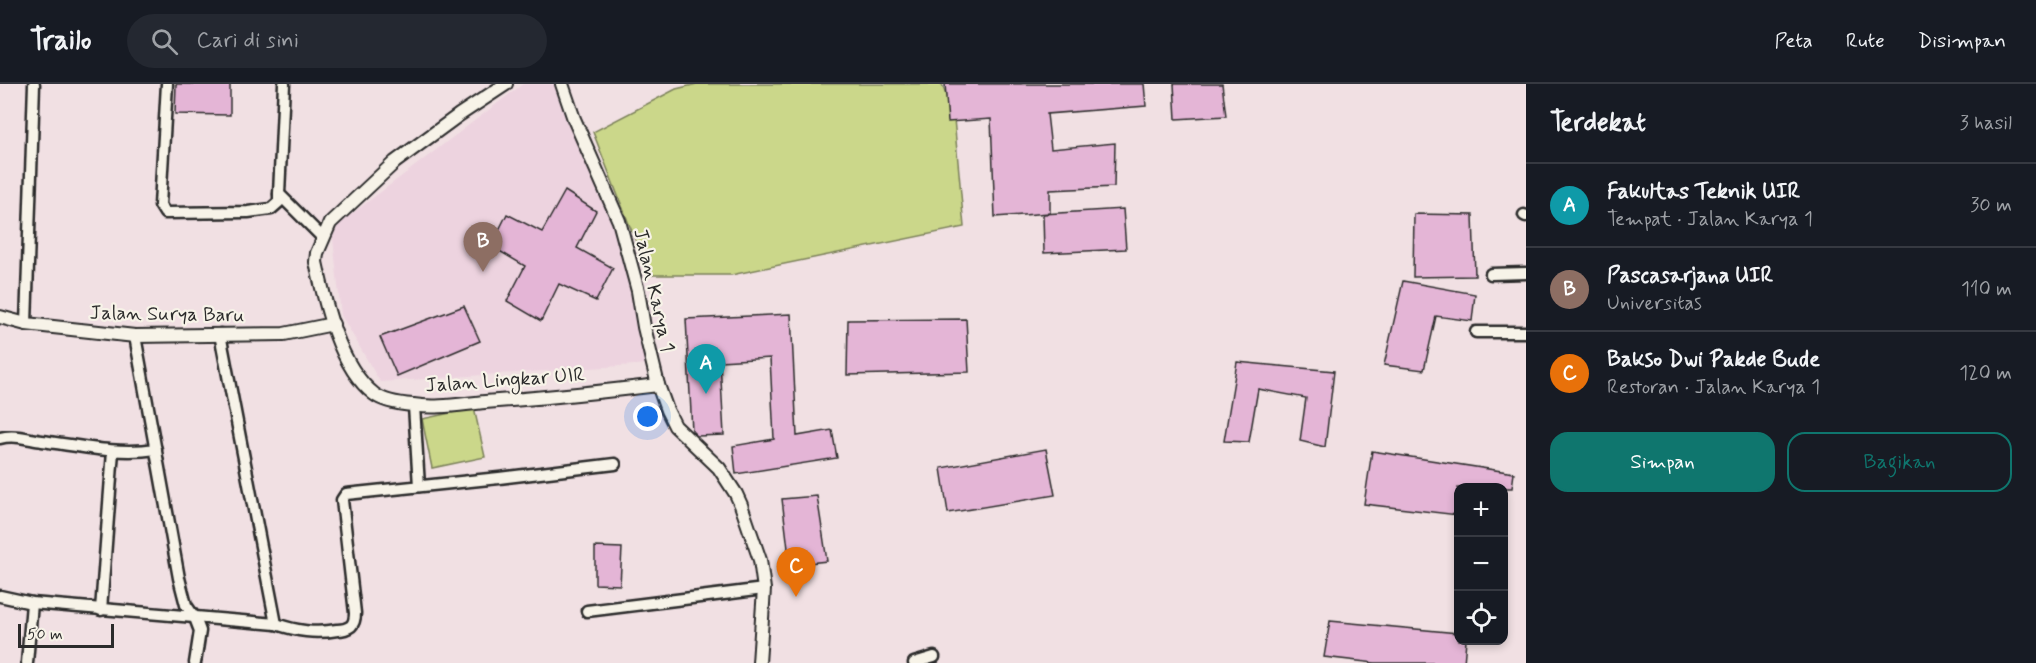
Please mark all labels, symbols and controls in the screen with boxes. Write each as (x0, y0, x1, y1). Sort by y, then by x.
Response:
search box (127, 14, 547, 68)
text: Trailo (30, 23, 91, 60)
icon: search (148, 25, 181, 58)
text: Cari di sini (196, 27, 299, 55)
text: Peta (1775, 27, 1813, 55)
text: Rute (1846, 27, 1885, 55)
text: Disimpan (1918, 27, 2006, 55)
text: Terdekat (1550, 106, 1646, 140)
text: 3 hasil (1960, 110, 2012, 137)
text: Fakultas Teknik UIR (1607, 178, 1800, 206)
text: A (1563, 192, 1576, 219)
text: 30 m (1970, 192, 2012, 219)
text: Tempat · Jalan Karya 1 (1607, 206, 1813, 233)
pin: B (464, 222, 502, 272)
street label: Jalan Karya 1 (626, 226, 681, 355)
text: Pascasarjana UIR (1607, 262, 1773, 290)
text: B (1563, 276, 1576, 303)
text: 110 m (1961, 276, 2012, 303)
text: Universitas (1607, 290, 1702, 317)
street label: Jalan Surya Baru (89, 300, 245, 329)
pin: A (686, 344, 726, 394)
text: Bakso Dwi Pakde Bude (1607, 346, 1820, 374)
text: C (1562, 360, 1577, 387)
text: 120 m (1959, 360, 2012, 387)
street label: Jalan Lingkar UIR (424, 361, 586, 401)
text: Restoran · Jalan Karya 1 (1607, 374, 1820, 401)
your location (633, 402, 662, 431)
button: Simpan (1550, 432, 1775, 492)
button: Bagikan (1787, 432, 2012, 492)
map controls (1454, 483, 1508, 645)
button: + (1454, 483, 1508, 537)
button: − (1454, 537, 1508, 591)
pin: C (776, 548, 816, 597)
button: locate (1454, 591, 1508, 645)
scale bar (18, 621, 114, 648)
text: 50 m (27, 624, 63, 645)

